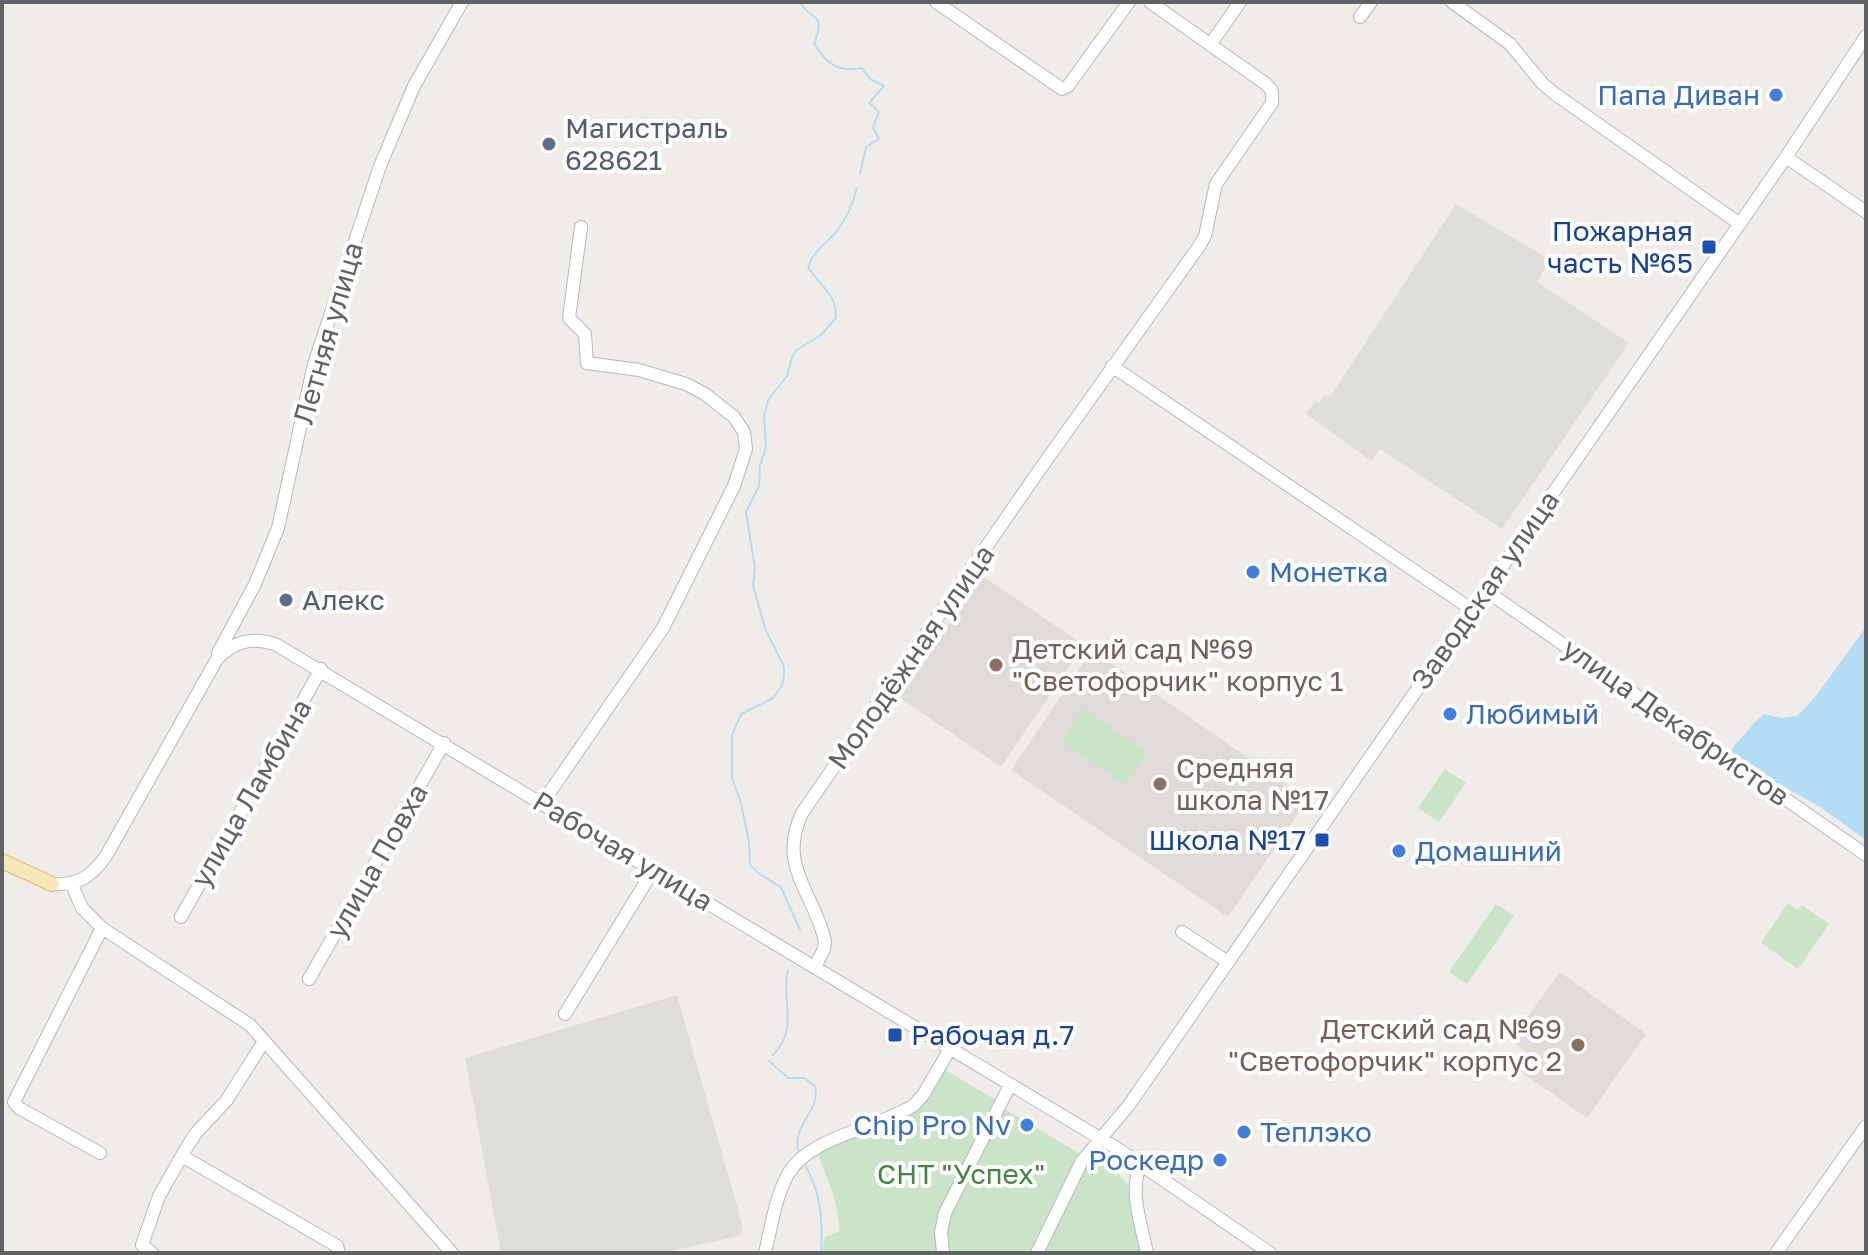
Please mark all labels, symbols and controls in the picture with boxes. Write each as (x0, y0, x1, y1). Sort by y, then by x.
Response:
place label: Папа Диван (1597, 78, 1760, 111)
marker: Папа Диван (1767, 86, 1785, 104)
place label: Магистраль 628621 (565, 111, 728, 176)
marker: Магистраль 628621 (540, 135, 558, 153)
place label: Пожарная часть №65 (1547, 214, 1693, 279)
street label: Летняя улица (286, 238, 369, 428)
marker: Пожарная часть №65 (1700, 238, 1718, 256)
street label: Заводская улица (1404, 484, 1565, 695)
street label: Молодёжная улица (821, 538, 1001, 775)
place label: Монетка (1269, 555, 1388, 588)
marker: Монетка (1244, 563, 1262, 581)
place label: Алекс (302, 583, 385, 616)
marker: Алекс (277, 591, 295, 609)
street label: улица Декабристов (1556, 631, 1796, 812)
place label: Детский сад №69 "Светофорчик" корпус 1 (1012, 632, 1343, 697)
marker: Детский сад №69 "Светофорчик" корпус 1 (987, 656, 1005, 674)
street label: улица Ламбина (183, 693, 318, 893)
place label: Любимый (1466, 697, 1599, 730)
marker: Любимый (1441, 705, 1459, 723)
place label: Средняя школа №17 (1176, 751, 1329, 816)
marker: Средняя школа №17 (1151, 775, 1169, 793)
street label: улица Повха (319, 777, 434, 944)
street label: Рабочая улица (527, 784, 719, 917)
place label: Школа №17 (1148, 823, 1306, 856)
marker: Школа №17 (1313, 831, 1331, 849)
place label: Домашний (1415, 834, 1562, 867)
marker: Домашний (1390, 842, 1408, 860)
place label: Детский сад №69 "Светофорчик" корпус 2 (1228, 1012, 1562, 1077)
place label: Рабочая д.7 (911, 1018, 1074, 1051)
marker: Рабочая д.7 (886, 1026, 904, 1044)
marker: Детский сад №69 "Светофорчик" корпус 2 (1569, 1036, 1587, 1054)
place label: Chip Pro Nv (853, 1108, 1011, 1141)
place label: Теплэко (1260, 1115, 1372, 1148)
marker: Chip Pro Nv (1018, 1116, 1036, 1134)
marker: Теплэко (1235, 1123, 1253, 1141)
place label: Роскедр (1088, 1143, 1204, 1176)
marker: Роскедр (1211, 1151, 1229, 1169)
park label: СНТ "Успех" (877, 1157, 1045, 1190)

